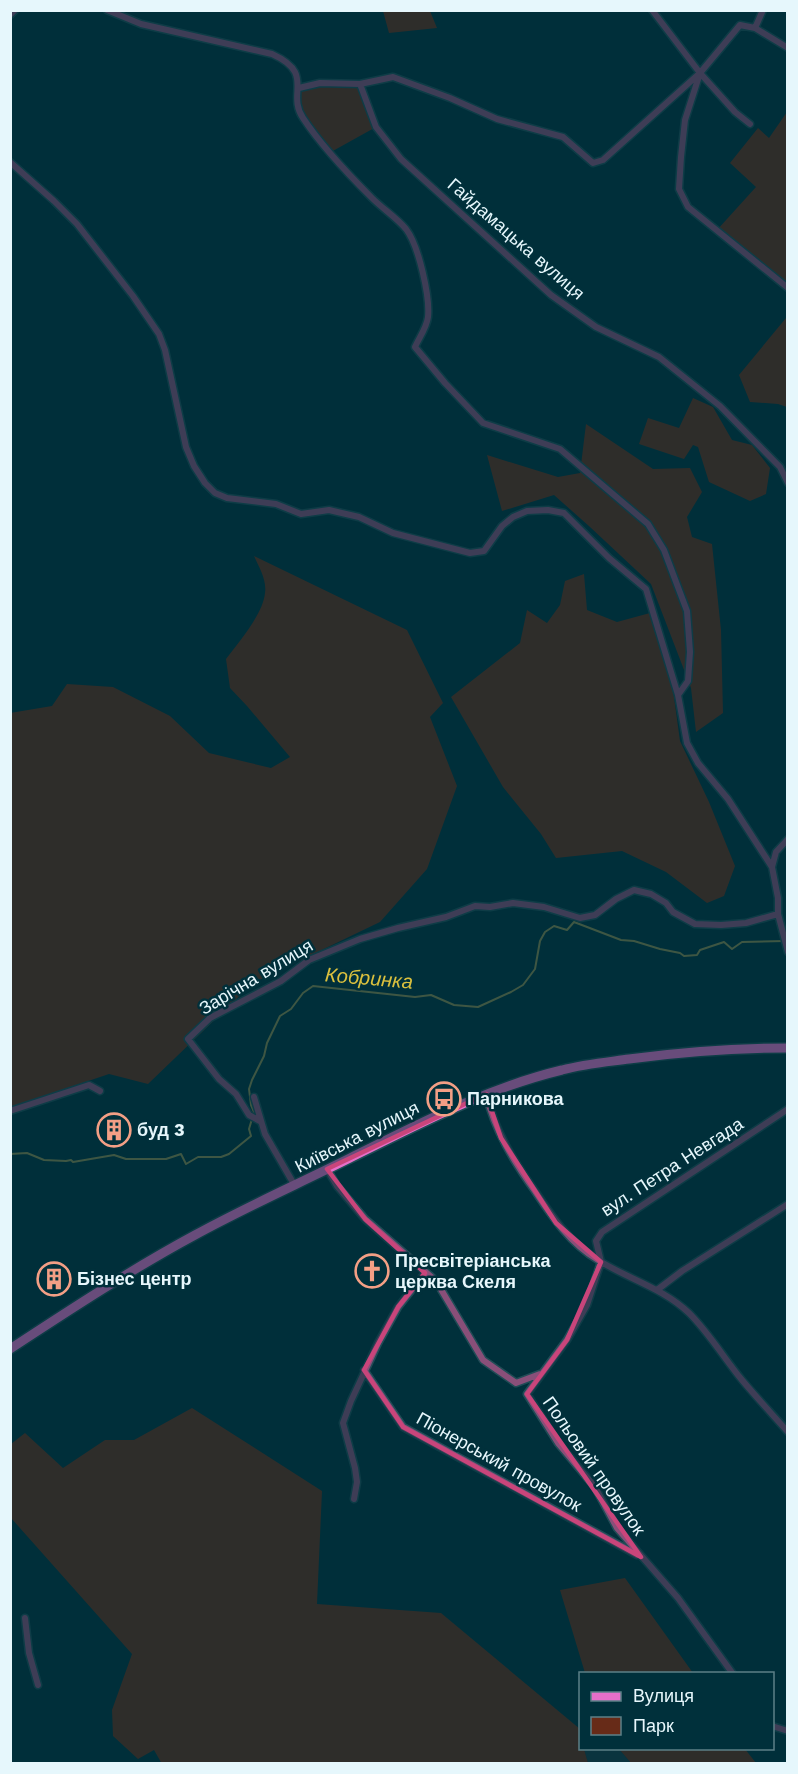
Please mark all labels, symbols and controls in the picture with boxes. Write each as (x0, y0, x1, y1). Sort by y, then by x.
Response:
street label: Гайдамацька вулиця (444, 174, 589, 304)
street label: Зарічна вулиця (195, 934, 316, 1019)
water label: Кобринка (324, 962, 414, 994)
bus stop icon: Парникова (426, 1081, 462, 1117)
place label: Парникова (467, 1088, 564, 1109)
street label: Київська вулиця (291, 1096, 422, 1177)
building icon: буд 3 (96, 1112, 132, 1148)
street label: вул. Петра Невгада (597, 1112, 748, 1220)
place label: буд 3 (137, 1119, 185, 1140)
place label: Пресвітеріанська церква Скеля (395, 1250, 552, 1292)
church icon: Пресвітеріанська церква Скеля (354, 1253, 390, 1289)
building icon: Бізнес центр (36, 1261, 72, 1297)
place label: Бізнес центр (77, 1268, 191, 1289)
street label: Польовий провулок (539, 1392, 650, 1539)
street label: Піонерський провулок (413, 1407, 586, 1516)
legend (579, 1672, 774, 1750)
text: Вулиця (633, 1685, 694, 1706)
text: Парк (633, 1715, 674, 1736)

